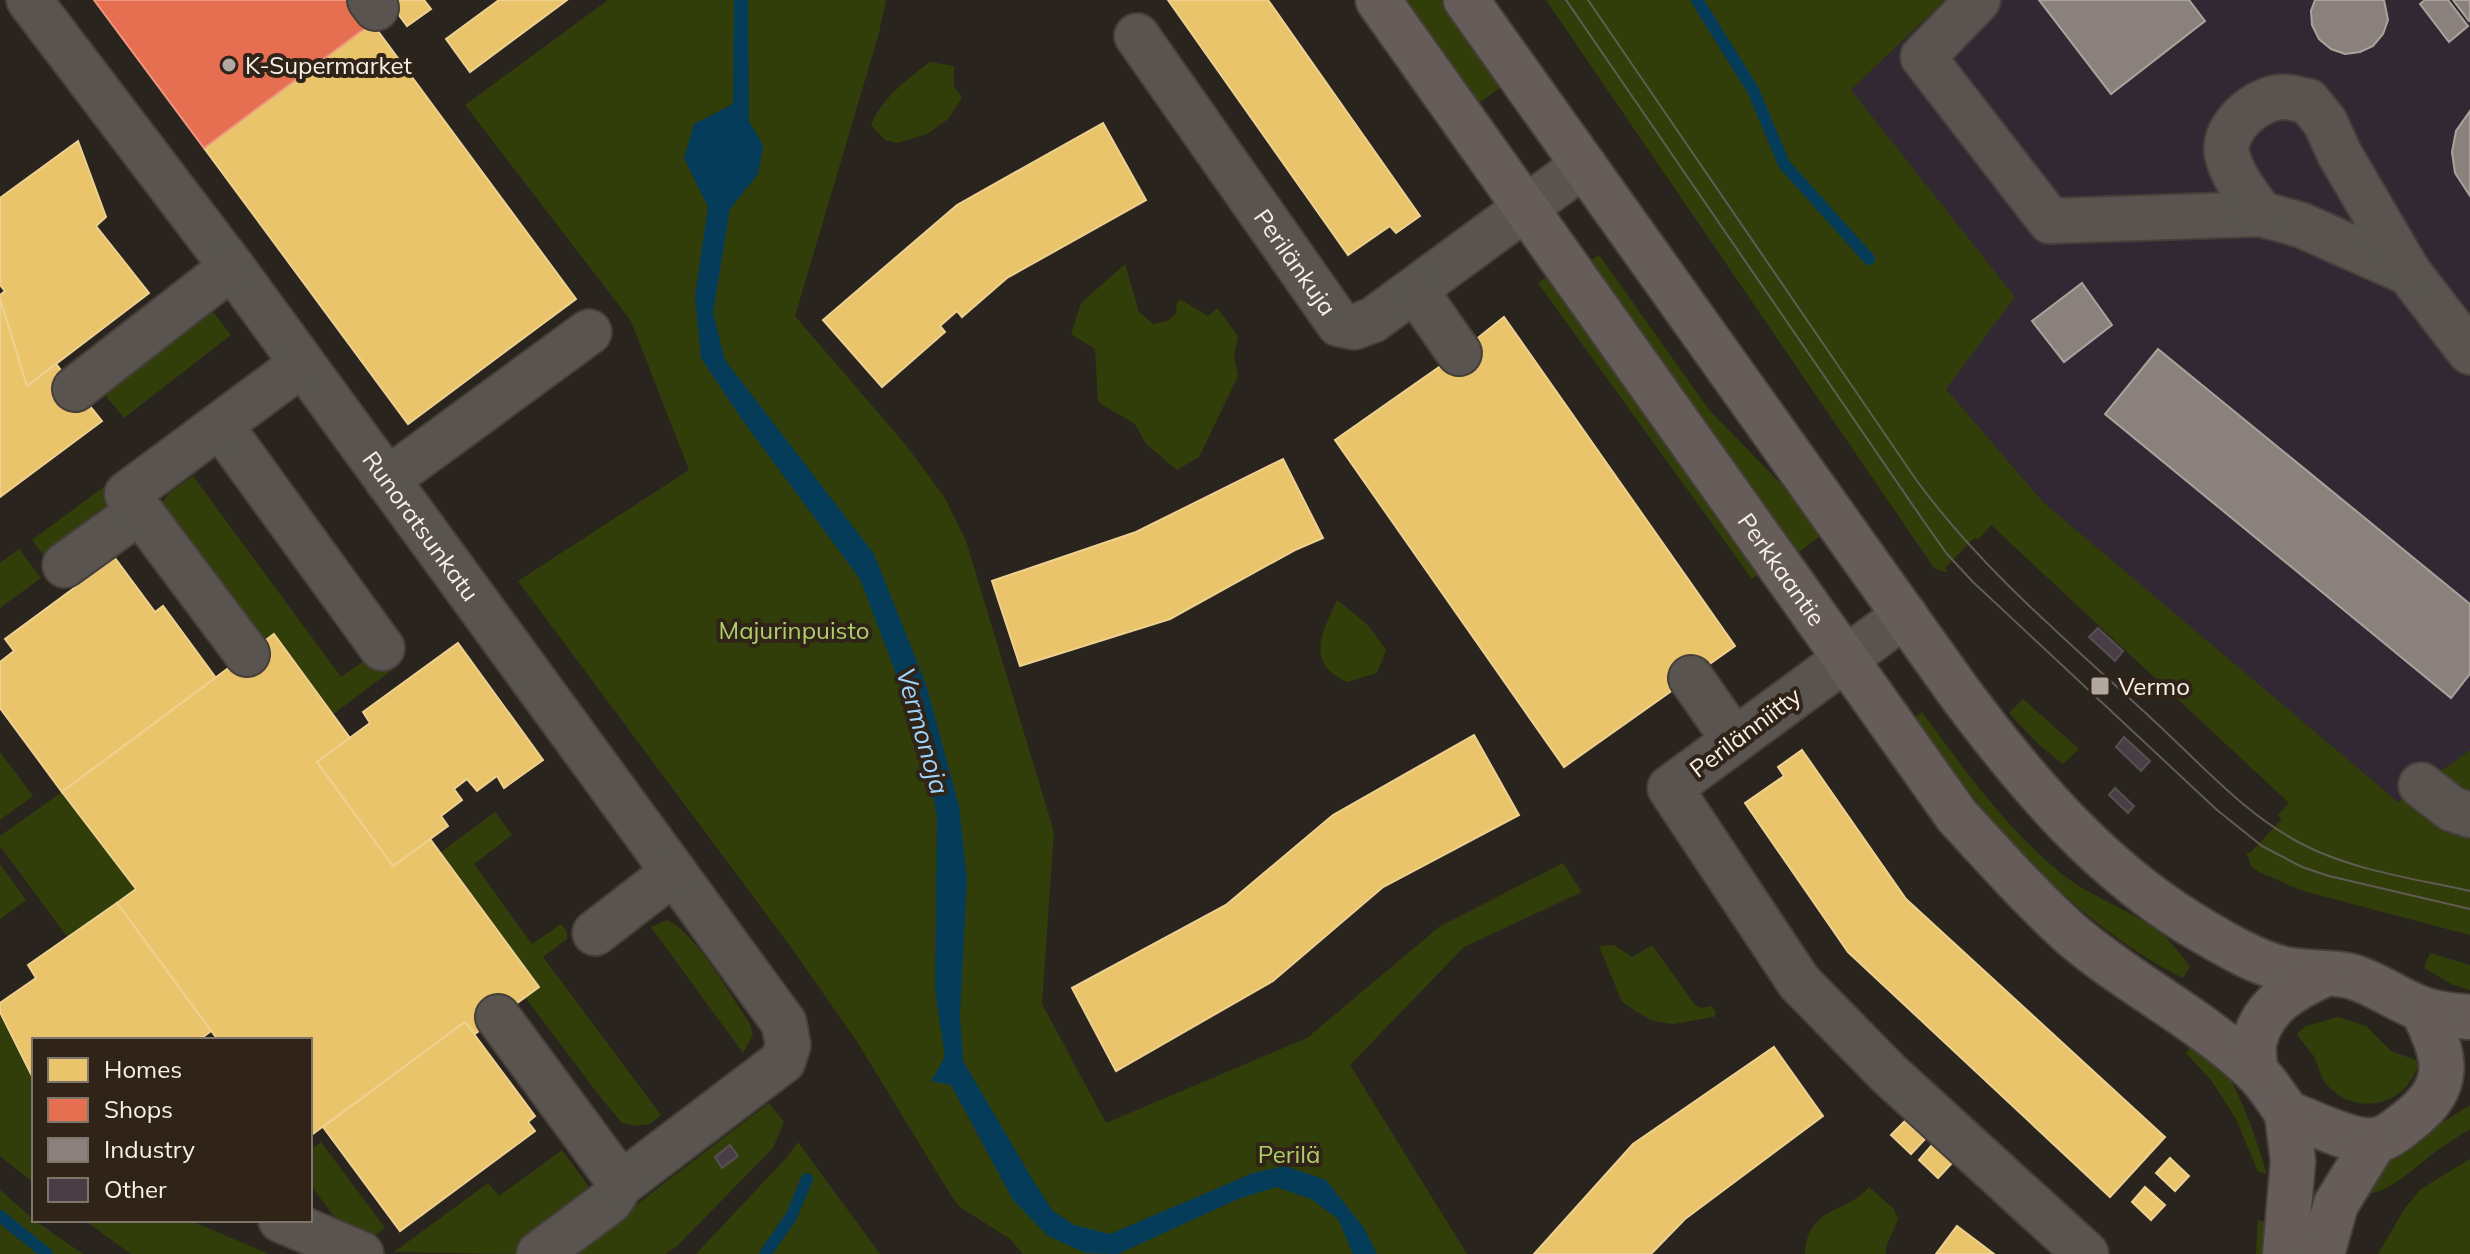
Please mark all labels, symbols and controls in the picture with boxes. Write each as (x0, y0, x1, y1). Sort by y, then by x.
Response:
place label: K-Supermarket (245, 50, 412, 80)
marker: K-Supermarket (220, 56, 238, 74)
street label: Perilänkuja (1248, 203, 1343, 321)
street label: Runoratsunkatu (356, 445, 486, 607)
street label: Perkkaantie (1732, 507, 1832, 632)
park label: Majurinpuisto (719, 615, 869, 645)
water label: Vermonoja (889, 664, 957, 798)
place label: Vermo (2118, 671, 2190, 701)
marker: Vermo (2089, 675, 2111, 697)
street label: Perilänniitty (1683, 680, 1807, 784)
legend (32, 1038, 312, 1222)
text: Homes (104, 1054, 182, 1084)
text: Shops (104, 1094, 173, 1124)
text: Industry (104, 1134, 195, 1164)
park label: Perilä (1258, 1139, 1320, 1169)
text: Other (104, 1174, 167, 1204)

